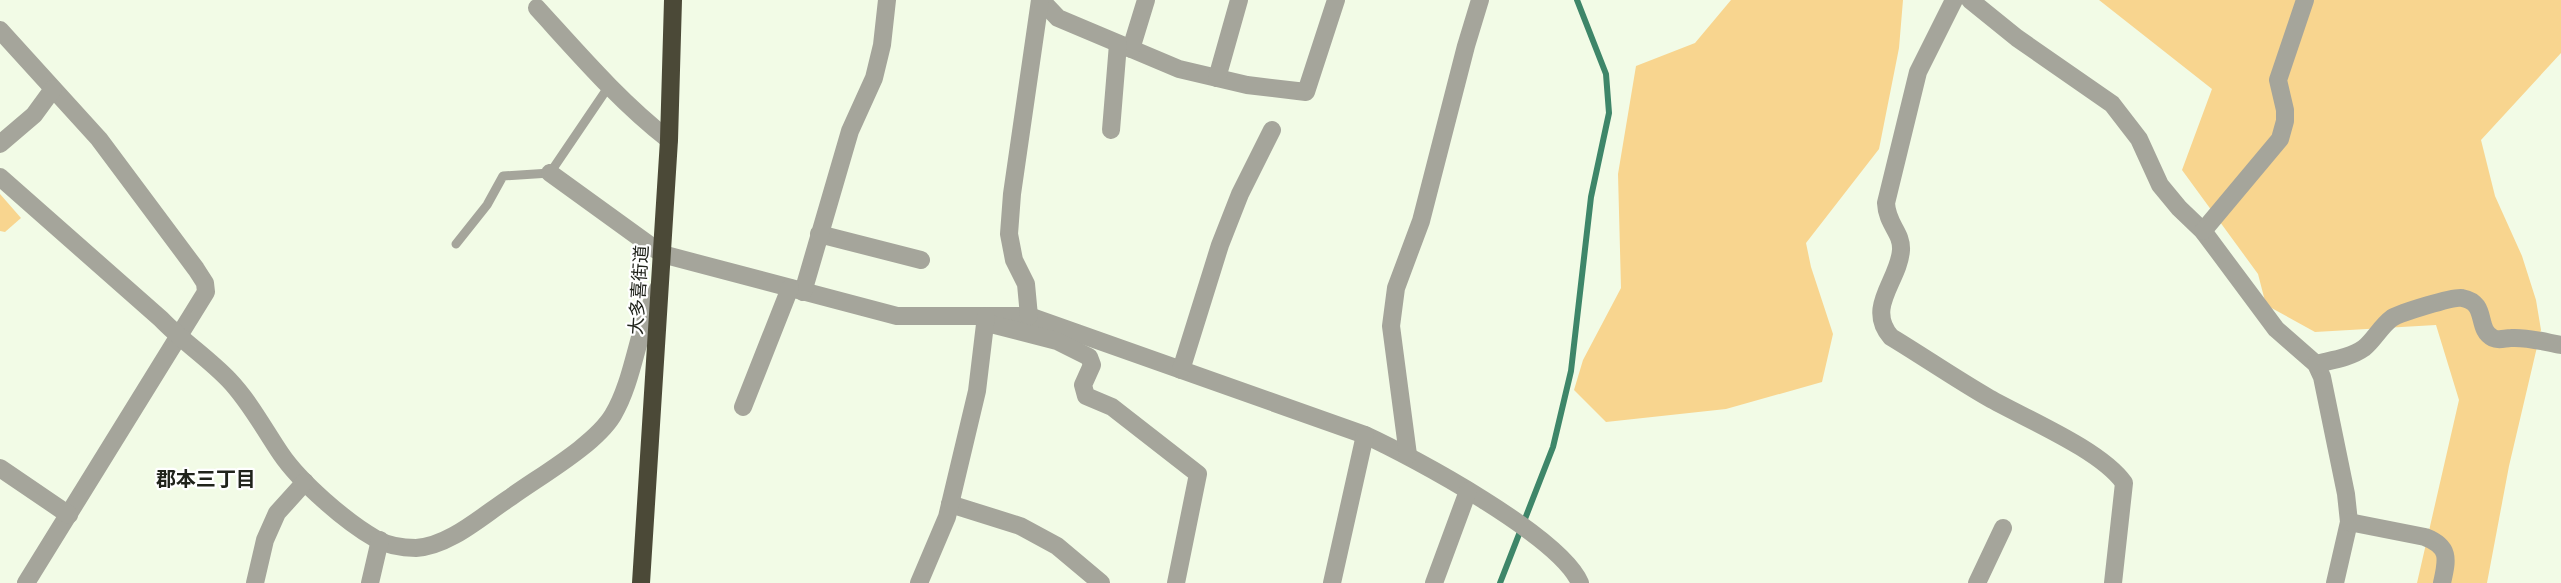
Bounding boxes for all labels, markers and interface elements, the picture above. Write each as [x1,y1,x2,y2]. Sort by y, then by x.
street label: 大多喜街道 [625,244,653,336]
district label: 郡本三丁目 [156,467,256,491]

